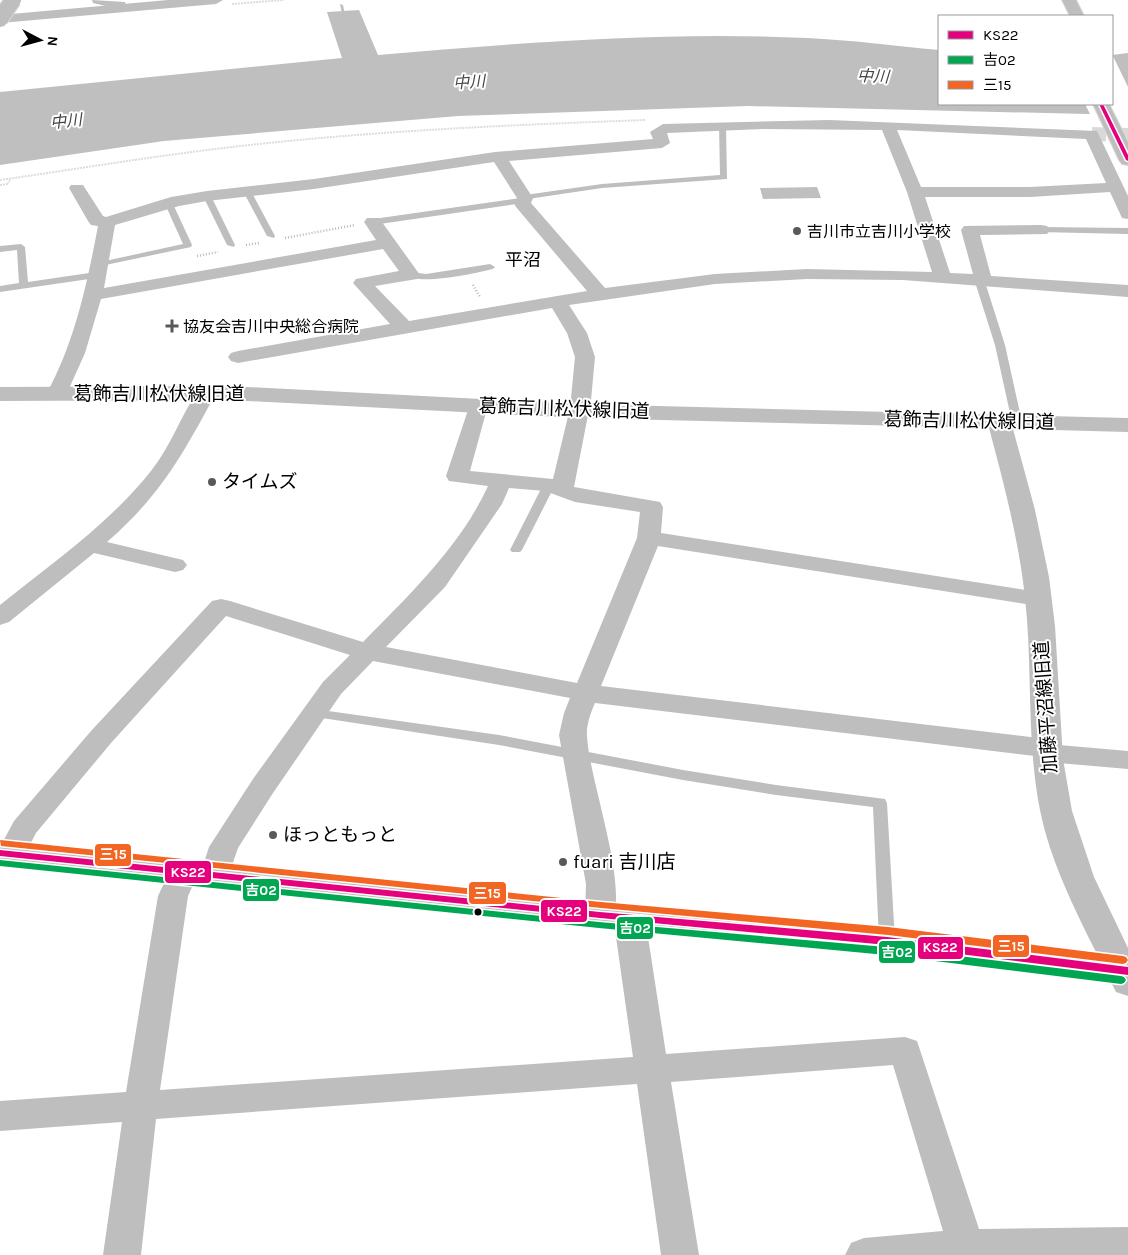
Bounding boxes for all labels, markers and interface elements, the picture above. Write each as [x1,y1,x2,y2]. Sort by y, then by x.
north arrow [15,15,65,65]
legend [938,15,1113,105]
text: KS22 [983,26,1019,44]
text: N [43,35,61,47]
text: 吉02 [983,51,1016,69]
water label: 中川 [857,66,891,86]
water label: 中川 [452,71,488,93]
text: 三15 [983,76,1011,94]
water label: 中川 [49,110,85,132]
place label: 吉川市立吉川小学校 [807,222,951,241]
marker: 吉川市立吉川小学校 [791,225,803,237]
district label: 平沼 [505,249,541,271]
place label: 協友会吉川中央総合病院 [183,317,359,336]
marker: 協友会吉川中央総合病院 [165,319,179,333]
street label: 葛飾吉川松伏線旧道 [73,383,245,405]
street label: 葛飾吉川松伏線旧道 [478,395,650,423]
street label: 葛飾吉川松伏線旧道 [883,409,1055,433]
place label: タイムズ [222,471,298,493]
marker: タイムズ [206,476,218,488]
street label: 加藤平沼線旧道 [1030,640,1062,774]
place label: ほっともっと [283,824,397,846]
marker: ほっともっと [267,829,279,841]
line badge: 三15 [94,843,132,867]
text: 三15 [99,846,127,863]
place label: fuari 吉川店 [573,851,676,873]
marker: fuari 吉川店 [557,856,569,868]
line badge: KS22 [164,860,212,884]
text: KS22 [170,864,206,881]
line badge: 吉02 [242,878,280,902]
line badge: 三15 [468,881,507,905]
text: 吉02 [245,882,277,899]
text: 三15 [473,885,501,902]
line badge: KS22 [540,899,588,923]
text: KS22 [546,903,582,920]
unlabelled marker [473,907,483,917]
line badge: 吉02 [616,916,654,940]
text: 吉02 [619,920,651,937]
line badge: 三15 [992,934,1030,958]
line badge: KS22 [917,936,964,960]
text: 三15 [997,938,1025,955]
text: KS22 [922,939,958,956]
line badge: 吉02 [878,940,916,964]
text: 吉02 [881,944,913,961]

